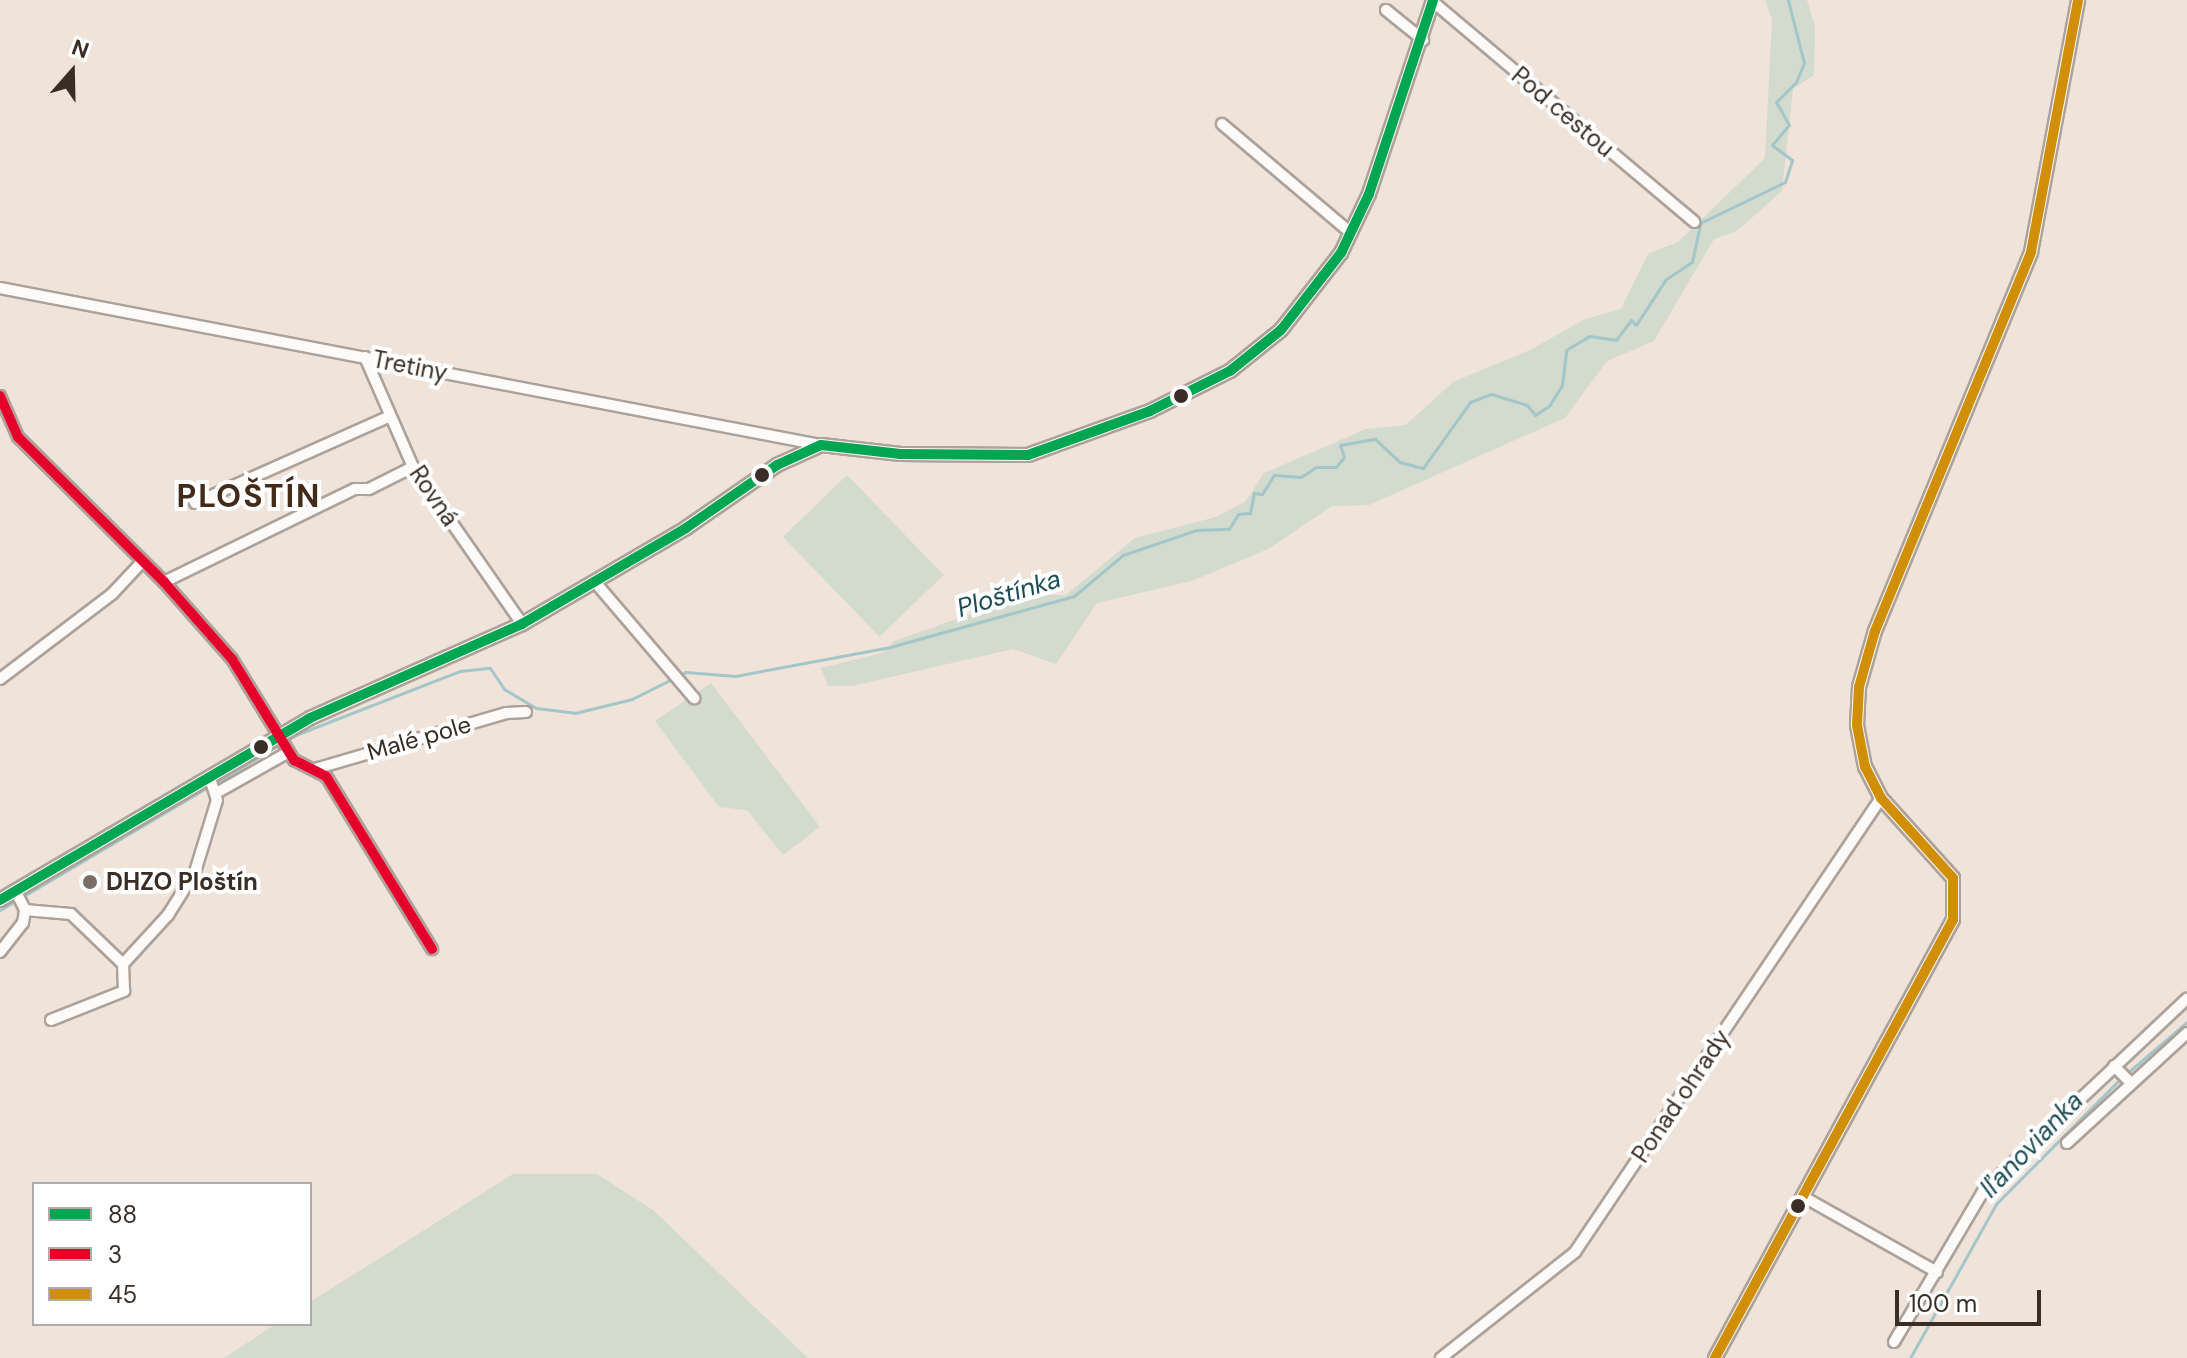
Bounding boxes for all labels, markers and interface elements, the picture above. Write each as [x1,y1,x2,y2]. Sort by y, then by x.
north arrow [32,32,112,112]
text: N [68,33,93,65]
street label: Pod cestou [1506,61,1620,163]
street label: Tretiny [370,345,450,387]
unlabelled marker [1173,388,1189,404]
street label: Rovná [403,460,465,532]
unlabelled marker [754,467,770,483]
district label: PLOŠTÍN [177,477,321,515]
water label: Ploštínka [953,563,1065,625]
street label: Malé pole [364,709,474,767]
unlabelled marker [253,739,269,755]
place label: DHZO Ploštín [106,868,258,896]
marker: DHZO Ploštín [81,873,99,891]
street label: Ponad ohrady [1626,1024,1736,1168]
water label: Iľanovianka [1974,1086,2090,1204]
legend [32,1182,312,1326]
unlabelled marker [1790,1198,1806,1214]
text: 88 [108,1199,137,1230]
text: 3 [108,1239,122,1270]
scale bar [1899,1274,2045,1324]
text: 45 [108,1279,137,1310]
text: 100 m [1909,1288,1977,1319]

